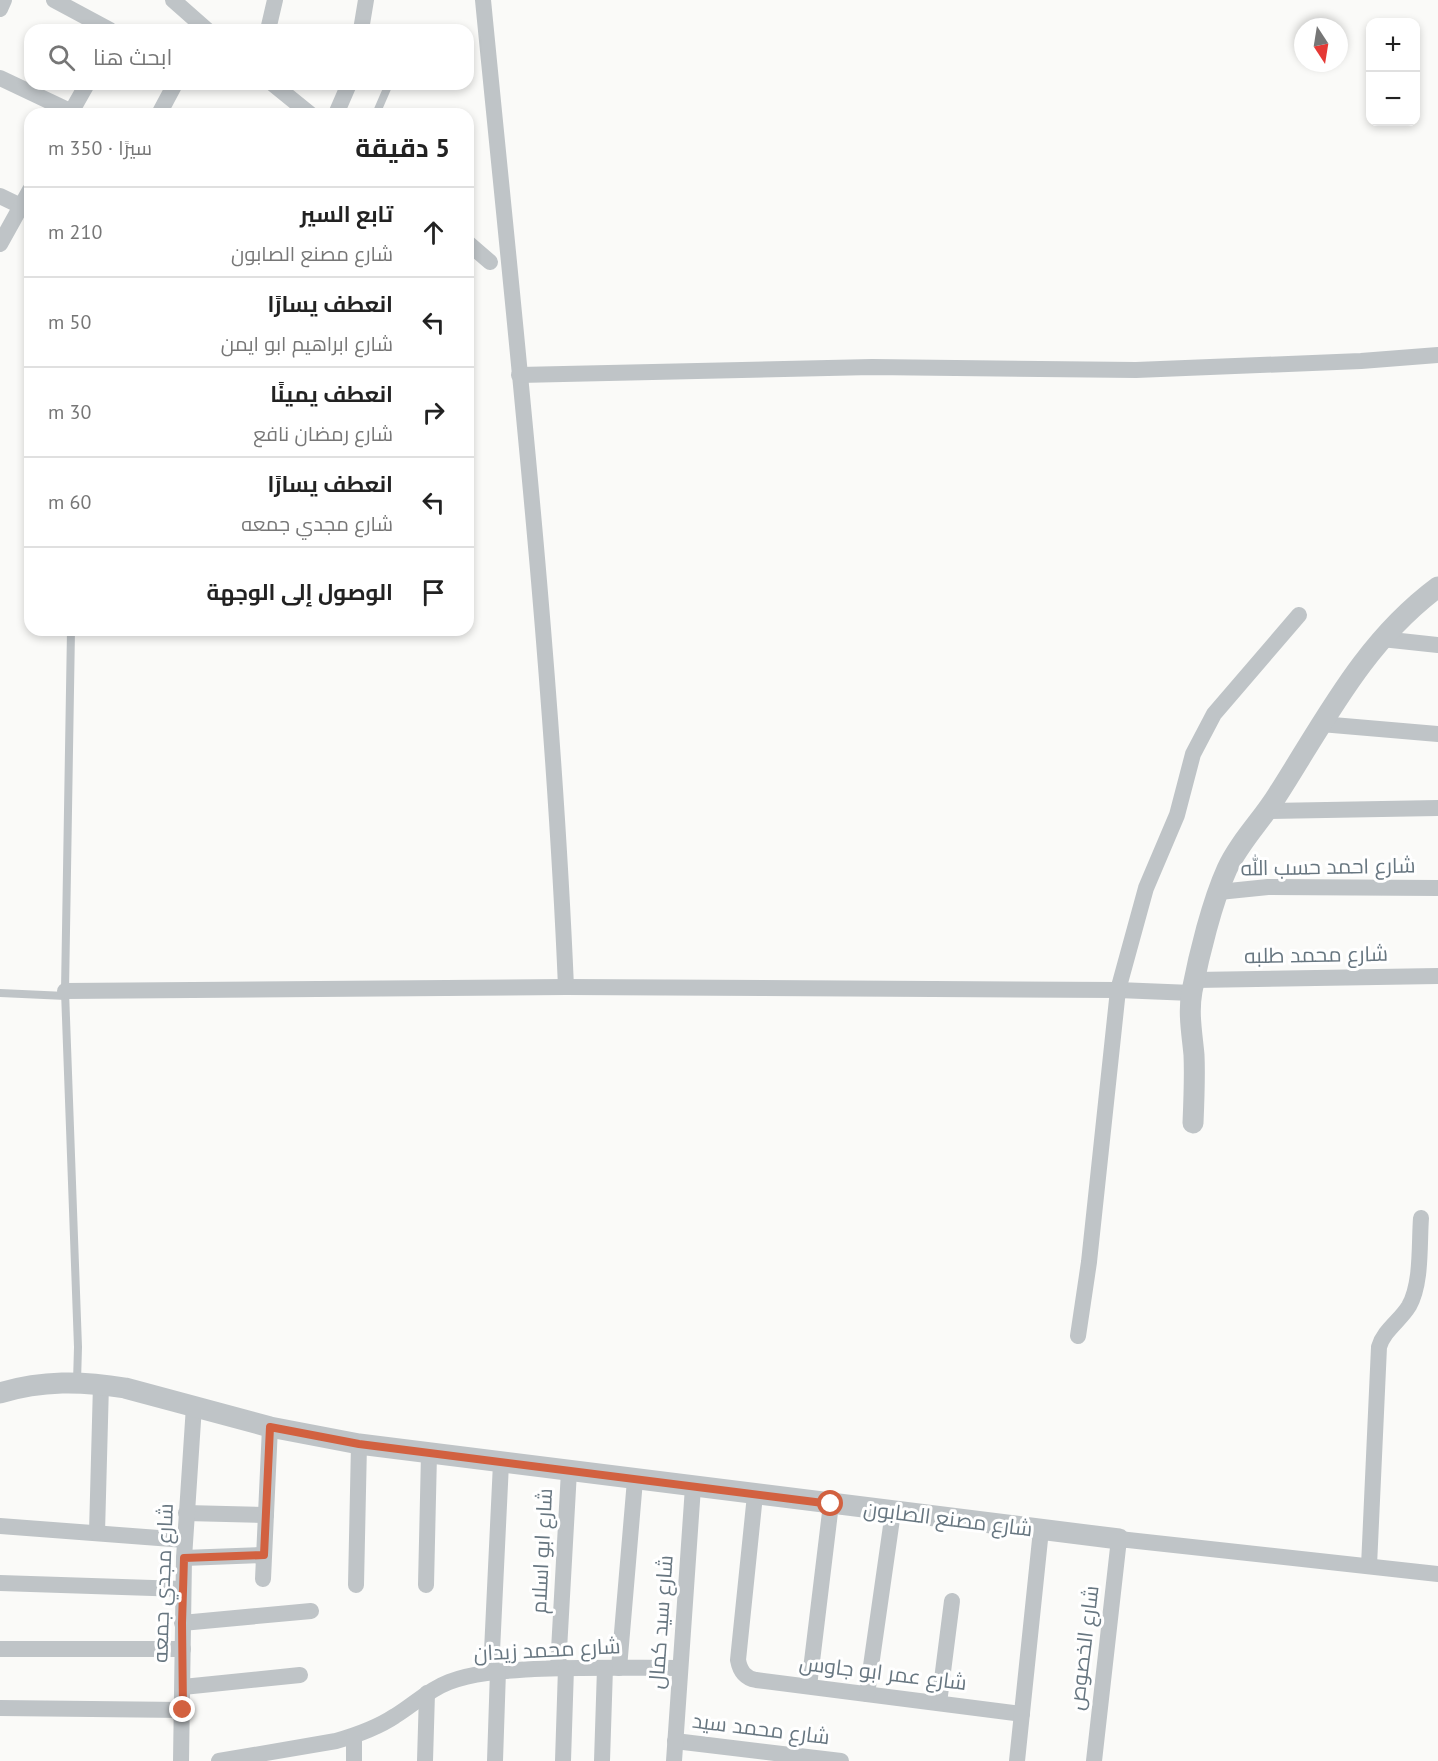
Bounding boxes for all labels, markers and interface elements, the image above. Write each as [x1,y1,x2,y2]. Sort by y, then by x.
north arrow [1294,18,1348,72]
map controls [1366,18,1420,126]
button: + [1366,18,1420,72]
search box [24,24,474,90]
icon: search [45,41,78,74]
text: ابحث هنا [93,43,172,71]
button: − [1366,72,1420,126]
text: 5 دقيقة [355,131,450,164]
text: سيرًا · 350 m [48,135,152,161]
text: تابع السير [300,200,393,228]
icon: ahead [417,216,450,249]
text: 210 m [48,219,102,245]
text: شارع مصنع الصابون [231,241,393,267]
text: انعطف يسارًا [267,290,393,318]
icon: left [417,306,450,339]
text: 50 m [48,309,91,335]
text: شارع ابراهيم ابو ايمن [221,331,393,357]
text: انعطف يمينًا [270,380,393,408]
icon: right [417,396,450,429]
text: 30 m [48,399,91,425]
text: شارع رمضان نافع [253,421,393,447]
text: انعطف يسارًا [267,470,393,498]
icon: left [417,486,450,519]
text: 60 m [48,489,91,515]
text: شارع مجدي جمعه [241,511,393,537]
icon: arrive [417,576,450,609]
text: الوصول إلى الوجهة [207,578,393,606]
street label: شارع احمد حسب الله [1240,851,1416,883]
street label: شارع محمد طلبه [1244,940,1388,970]
street label: شارع ابو اسلام [525,1488,559,1614]
route start [817,1490,843,1516]
street label: شارع مصنع الصابون [862,1495,1034,1543]
street label: شارع مجدي جمعه [146,1503,182,1663]
street label: شارع سيد كمال [642,1554,680,1690]
street label: شارع الخصوص [1062,1584,1106,1712]
street label: شارع محمد زيدان [473,1632,621,1668]
street label: شارع عمر ابو جاوس [798,1649,968,1697]
route end [169,1696,195,1722]
street label: شارع محمد سيد [691,1707,831,1751]

